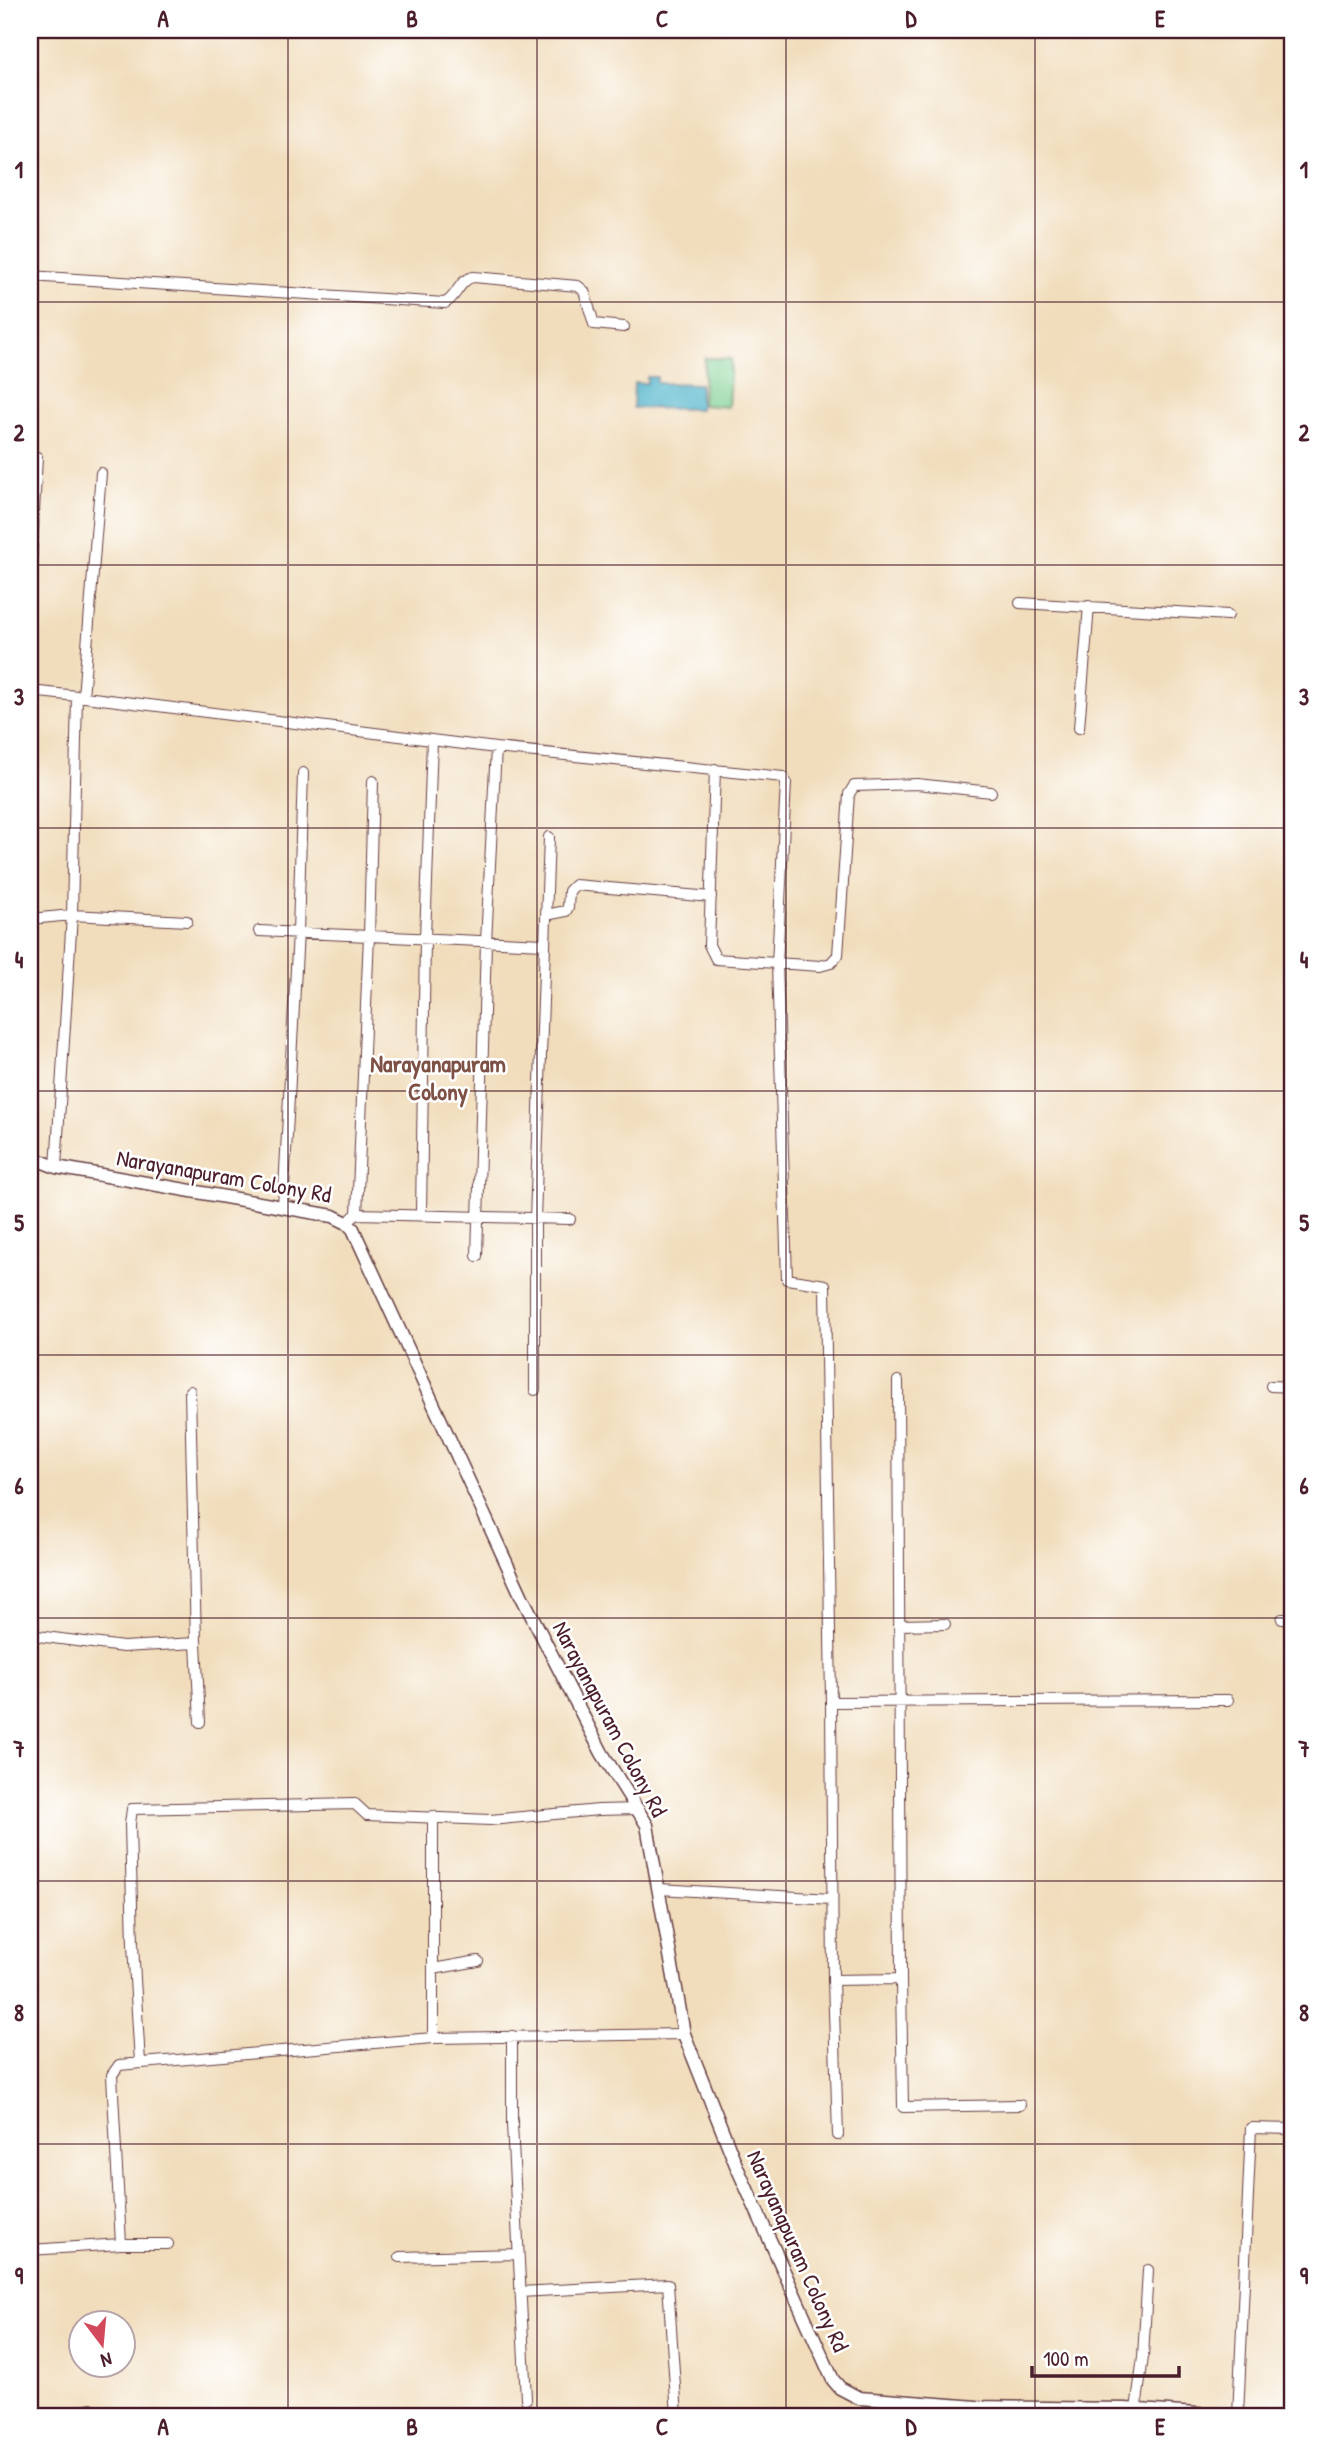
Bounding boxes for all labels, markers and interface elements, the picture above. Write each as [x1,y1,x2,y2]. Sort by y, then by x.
text: A [157,3,169,34]
text: B [406,3,418,34]
text: C [656,3,668,34]
text: D [906,3,918,34]
text: E [1155,3,1166,34]
text: 1 [15,154,23,185]
text: 1 [1300,154,1308,185]
text: 2 [14,417,25,448]
text: 2 [1299,417,1310,448]
text: 3 [14,681,24,712]
text: 3 [1299,681,1309,712]
text: 4 [15,944,24,975]
text: 4 [1300,944,1309,975]
district label: Narayanapuram Colony [370,1047,506,1108]
street label: Narayanapuram Colony Rd [114,1141,334,1210]
text: 5 [14,1207,24,1238]
text: 5 [1299,1207,1309,1238]
text: 6 [14,1470,24,1501]
text: 6 [1299,1470,1309,1501]
street label: Narayanapuram Colony Rd [546,1616,675,1822]
text: 7 [12,1733,25,1764]
text: 7 [1297,1733,1310,1764]
text: 8 [14,1997,24,2028]
text: 8 [1299,1997,1309,2028]
street label: Narayanapuram Colony Rd [740,2145,857,2356]
text: 9 [15,2260,24,2291]
text: 9 [1300,2260,1309,2291]
north arrow [66,2310,136,2380]
scale bar [1032,2334,1180,2378]
text: 100 m [1043,2344,1089,2373]
text: N [98,2346,115,2374]
text: A [157,2411,169,2442]
text: B [406,2411,418,2442]
text: C [656,2411,668,2442]
text: D [906,2411,918,2442]
text: E [1155,2411,1166,2442]

